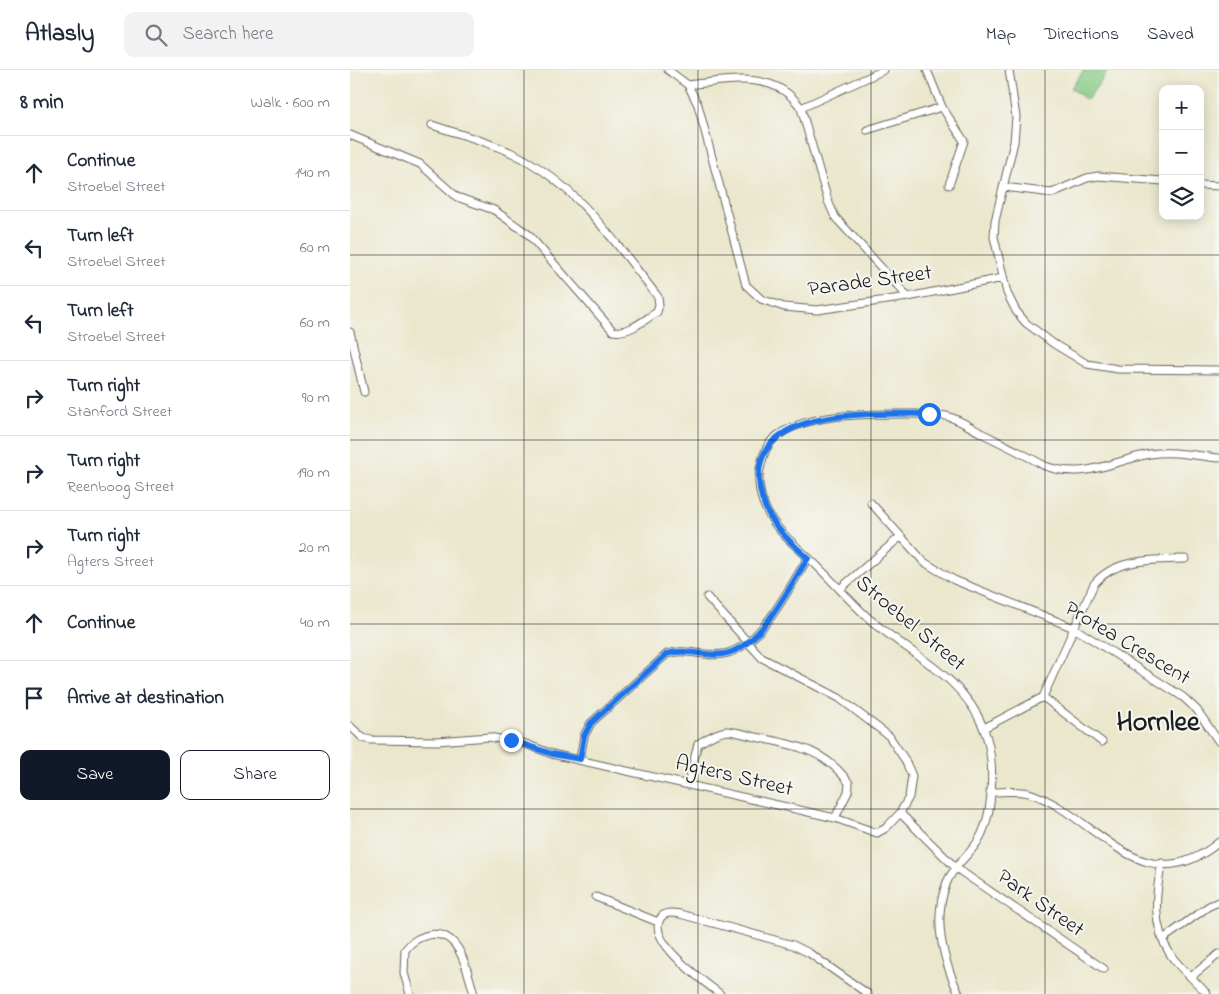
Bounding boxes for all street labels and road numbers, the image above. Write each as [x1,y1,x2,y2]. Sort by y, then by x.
street label: Parade Street [806,257,935,307]
street label: Stroebel Street [848,568,973,680]
street label: Protea Crescent [1058,594,1197,695]
street label: Agters Street [672,748,796,807]
street label: Park Street [990,862,1091,946]

